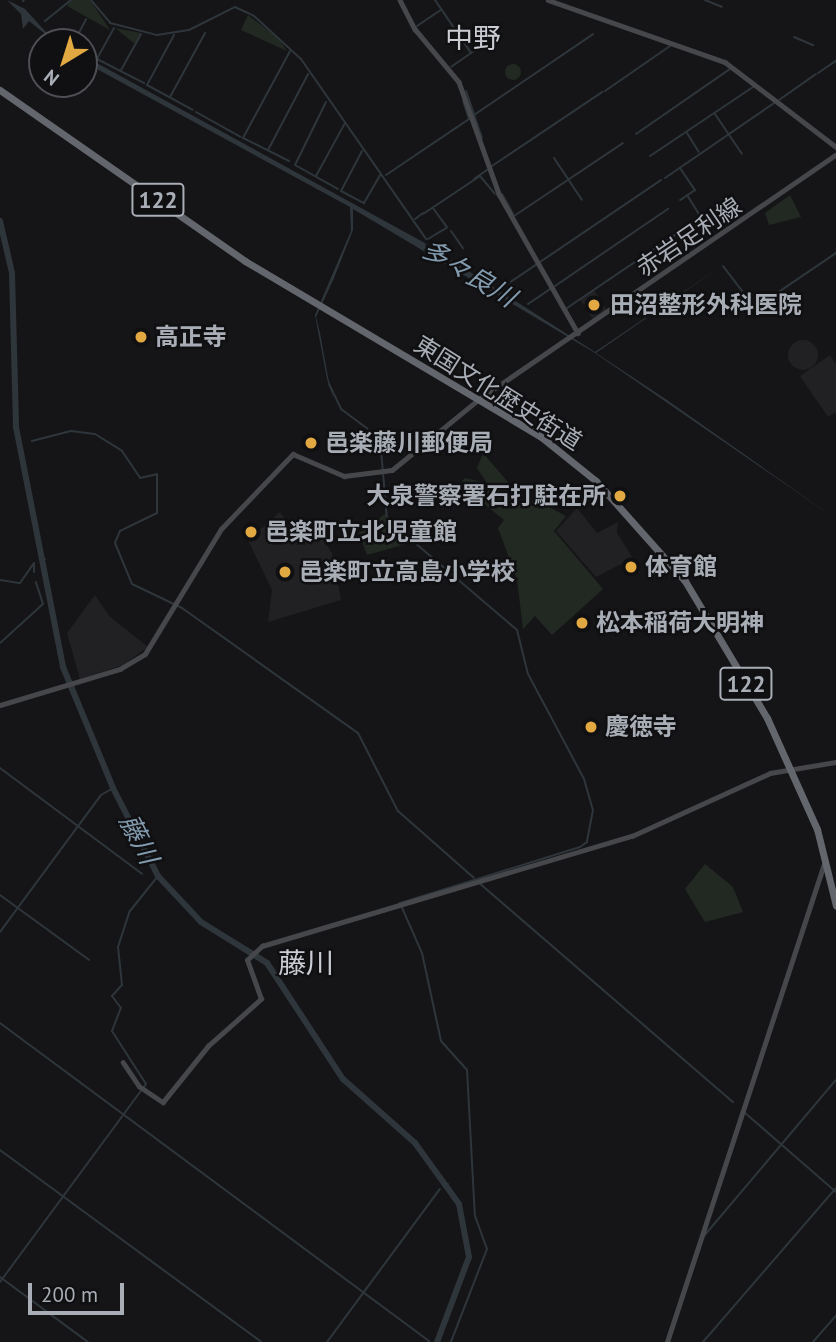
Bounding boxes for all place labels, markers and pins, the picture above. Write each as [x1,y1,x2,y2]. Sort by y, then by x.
place label: 田沼整形外科医院 [610,291,802,319]
marker: 田沼整形外科医院 [584,295,604,315]
place label: 高正寺 [155,323,227,351]
marker: 高正寺 [133,329,149,345]
place label: 邑楽藤川郵便局 [325,429,493,457]
marker: 邑楽藤川郵便局 [303,435,319,451]
place label: 大泉警察署石打駐在所 [366,482,606,510]
marker: 大泉警察署石打駐在所 [612,488,628,504]
place label: 邑楽町立北児童館 [265,518,457,546]
marker: 邑楽町立北児童館 [243,524,259,540]
place label: 体育館 [645,553,717,581]
place label: 邑楽町立高島小学校 [299,558,515,586]
marker: 体育館 [623,559,639,575]
marker: 邑楽町立高島小学校 [277,564,293,580]
place label: 松本稲荷大明神 [596,609,764,637]
marker: 松本稲荷大明神 [574,615,590,631]
place label: 慶徳寺 [605,713,677,741]
marker: 慶徳寺 [583,719,599,735]

